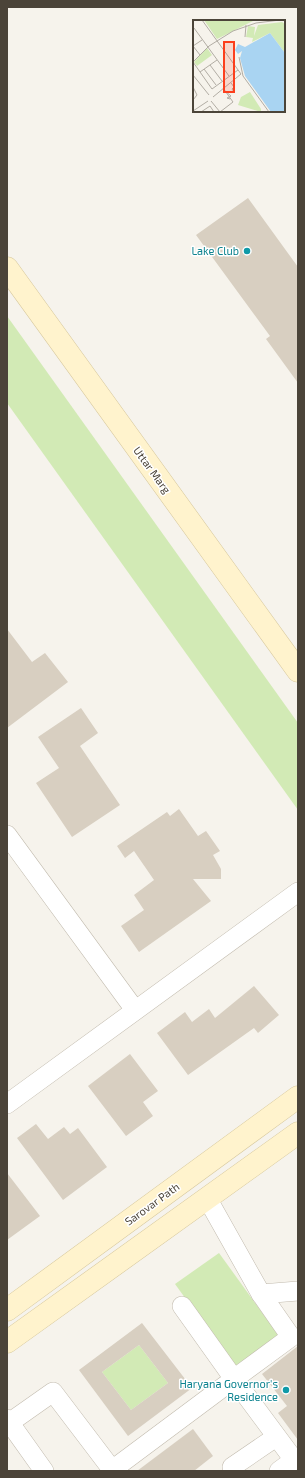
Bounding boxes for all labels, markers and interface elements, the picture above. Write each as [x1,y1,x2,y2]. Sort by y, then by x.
inset map [193,20,285,112]
place label: Lake Club [191,244,239,257]
marker: Lake Club [242,246,252,256]
street label: Uttar Marg [131,444,174,496]
street label: Sarovar Path [122,1179,181,1228]
place label: Haryana Governor's Residence [179,1377,278,1403]
marker: Haryana Governor's Residence [281,1385,291,1395]

